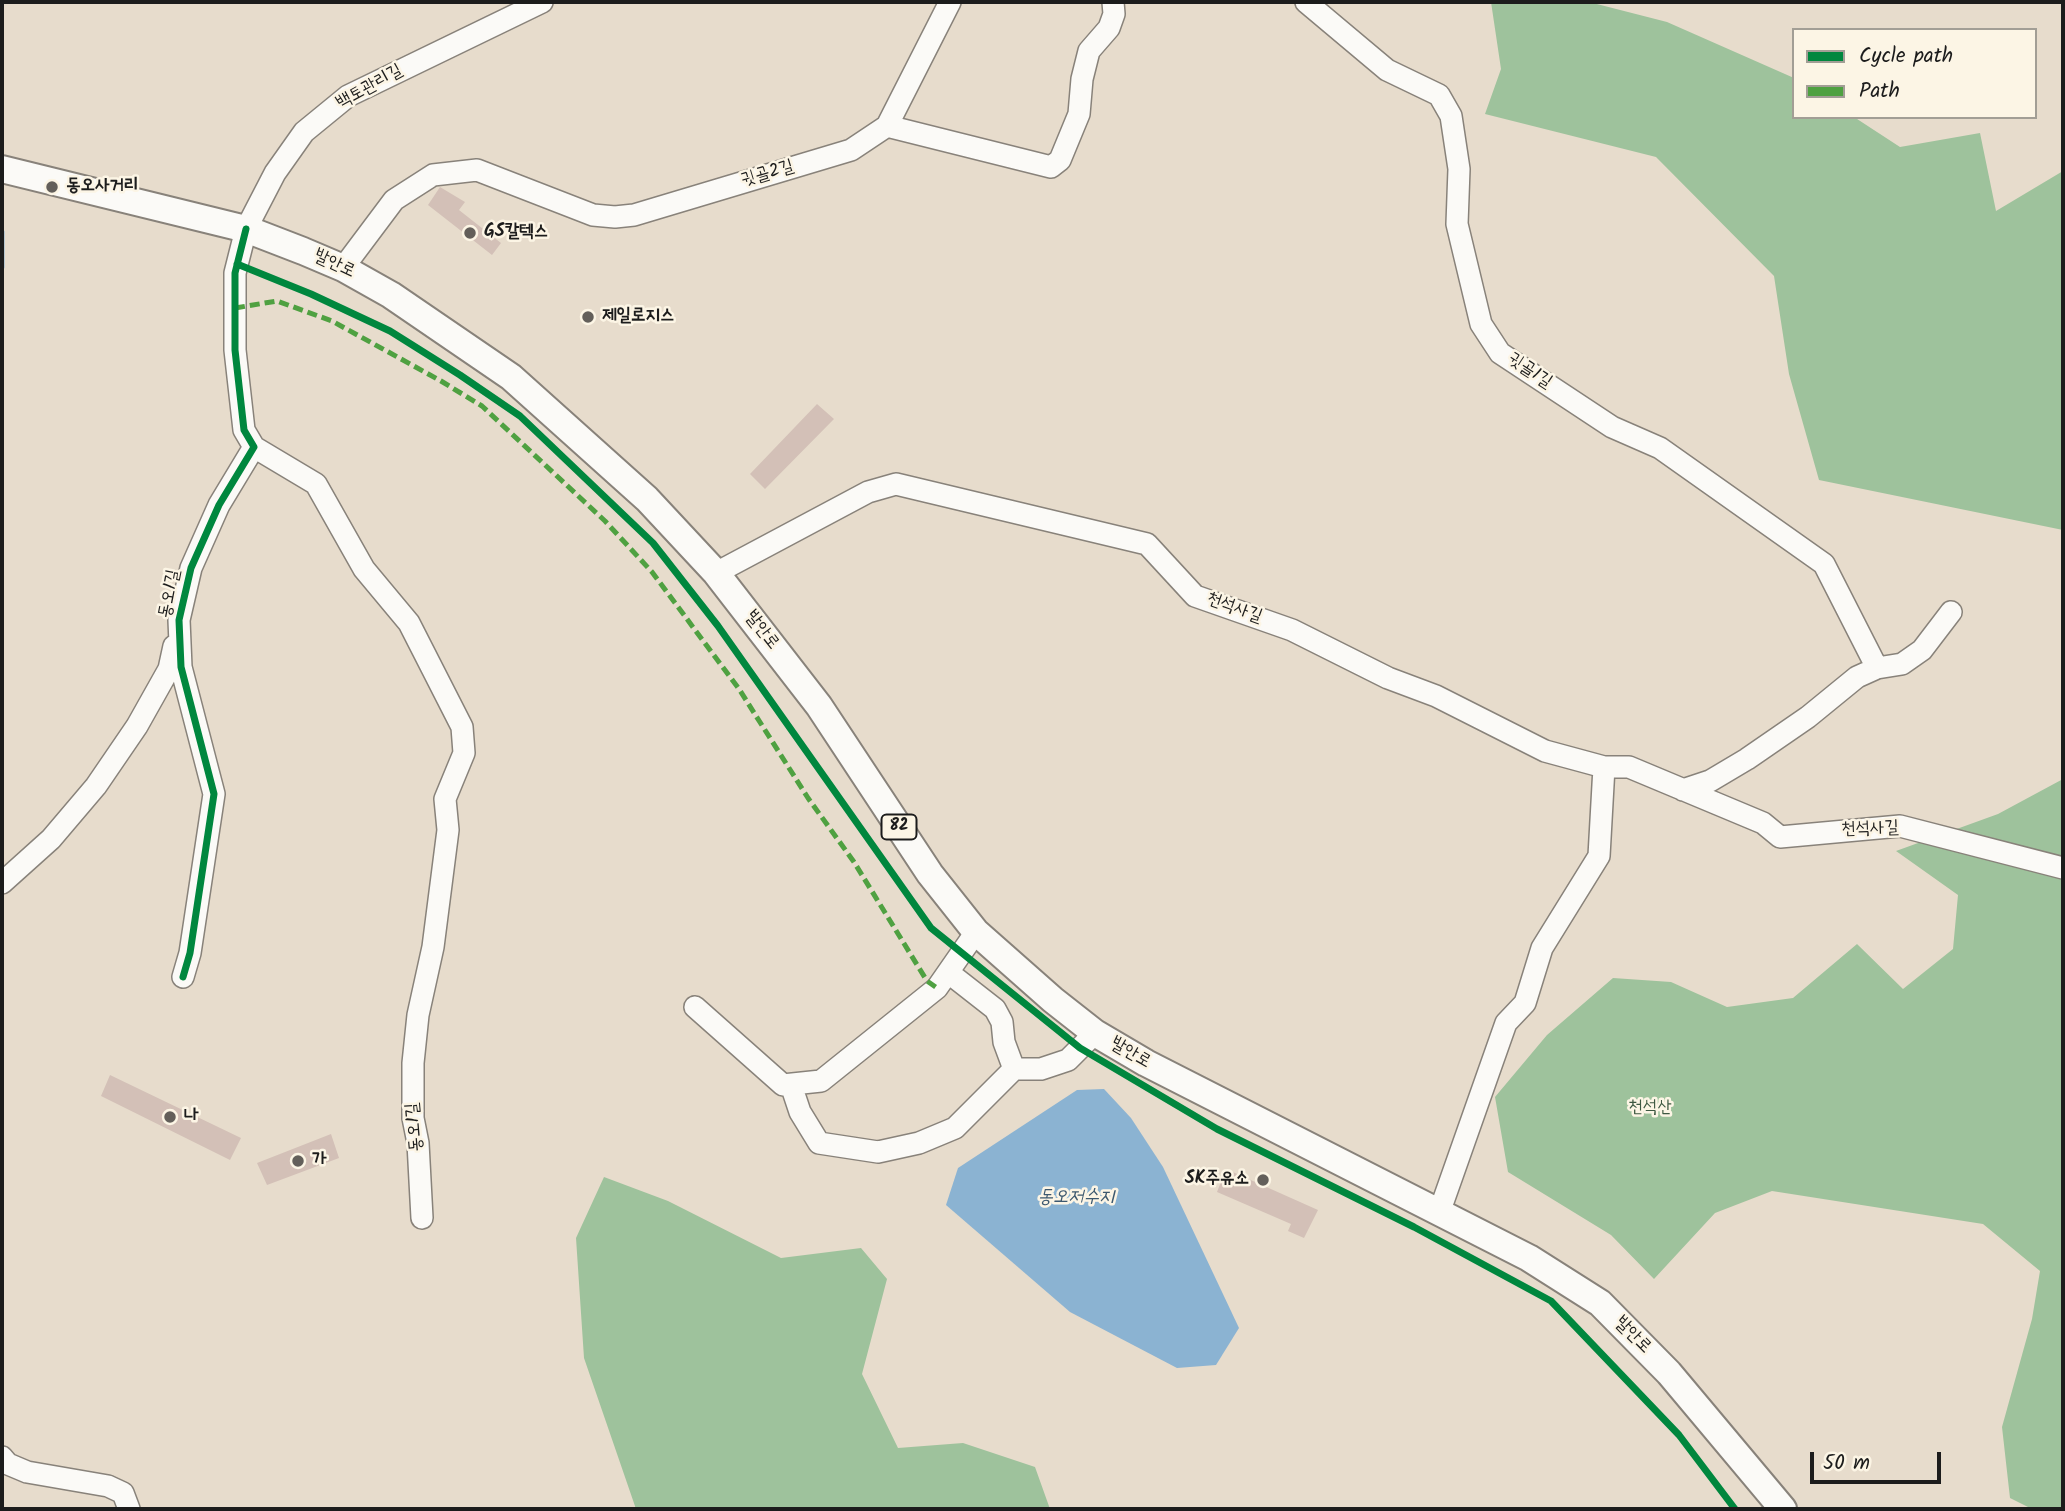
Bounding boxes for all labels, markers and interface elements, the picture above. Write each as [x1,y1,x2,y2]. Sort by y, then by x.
legend [1792,28,2037,119]
text: Cycle path [1859,40,1953,73]
street label: 백토관리길 [333,61,407,115]
text: Path [1859,75,1900,108]
street label: 귓골2길 [739,157,797,193]
place label: 동오사거리 [66,176,138,198]
marker: 동오사거리 [44,179,60,195]
place label: GS칼텍스 [484,222,548,244]
marker: GS칼텍스 [462,225,478,241]
street label: 발안로 [310,246,358,284]
place label: 제일로지스 [602,306,674,328]
marker: 제일로지스 [580,309,596,325]
street label: 귓골1길 [1503,350,1555,394]
street label: 동오1길 [156,568,186,620]
street label: 천석사길 [1203,589,1265,629]
street label: 발안로 [739,607,783,655]
road number: 82 [881,814,916,840]
street label: 천석사길 [1841,818,1899,842]
street label: 발안로 [1106,1034,1154,1074]
park label: 천석산 [1628,1098,1672,1120]
street label: 동오1길 [403,1102,429,1152]
place label: 나 [184,1106,198,1128]
marker: 나 [162,1109,178,1125]
place label: 가 [312,1150,326,1172]
marker: 가 [290,1153,306,1169]
place label: SK주유소 [1185,1169,1249,1191]
marker: SK주유소 [1255,1172,1271,1188]
water label: 동오저수지 [1038,1188,1114,1210]
street label: 발안로 [1609,1313,1655,1359]
scale bar [1813,1438,1944,1482]
text: 50 m [1823,1447,1870,1480]

